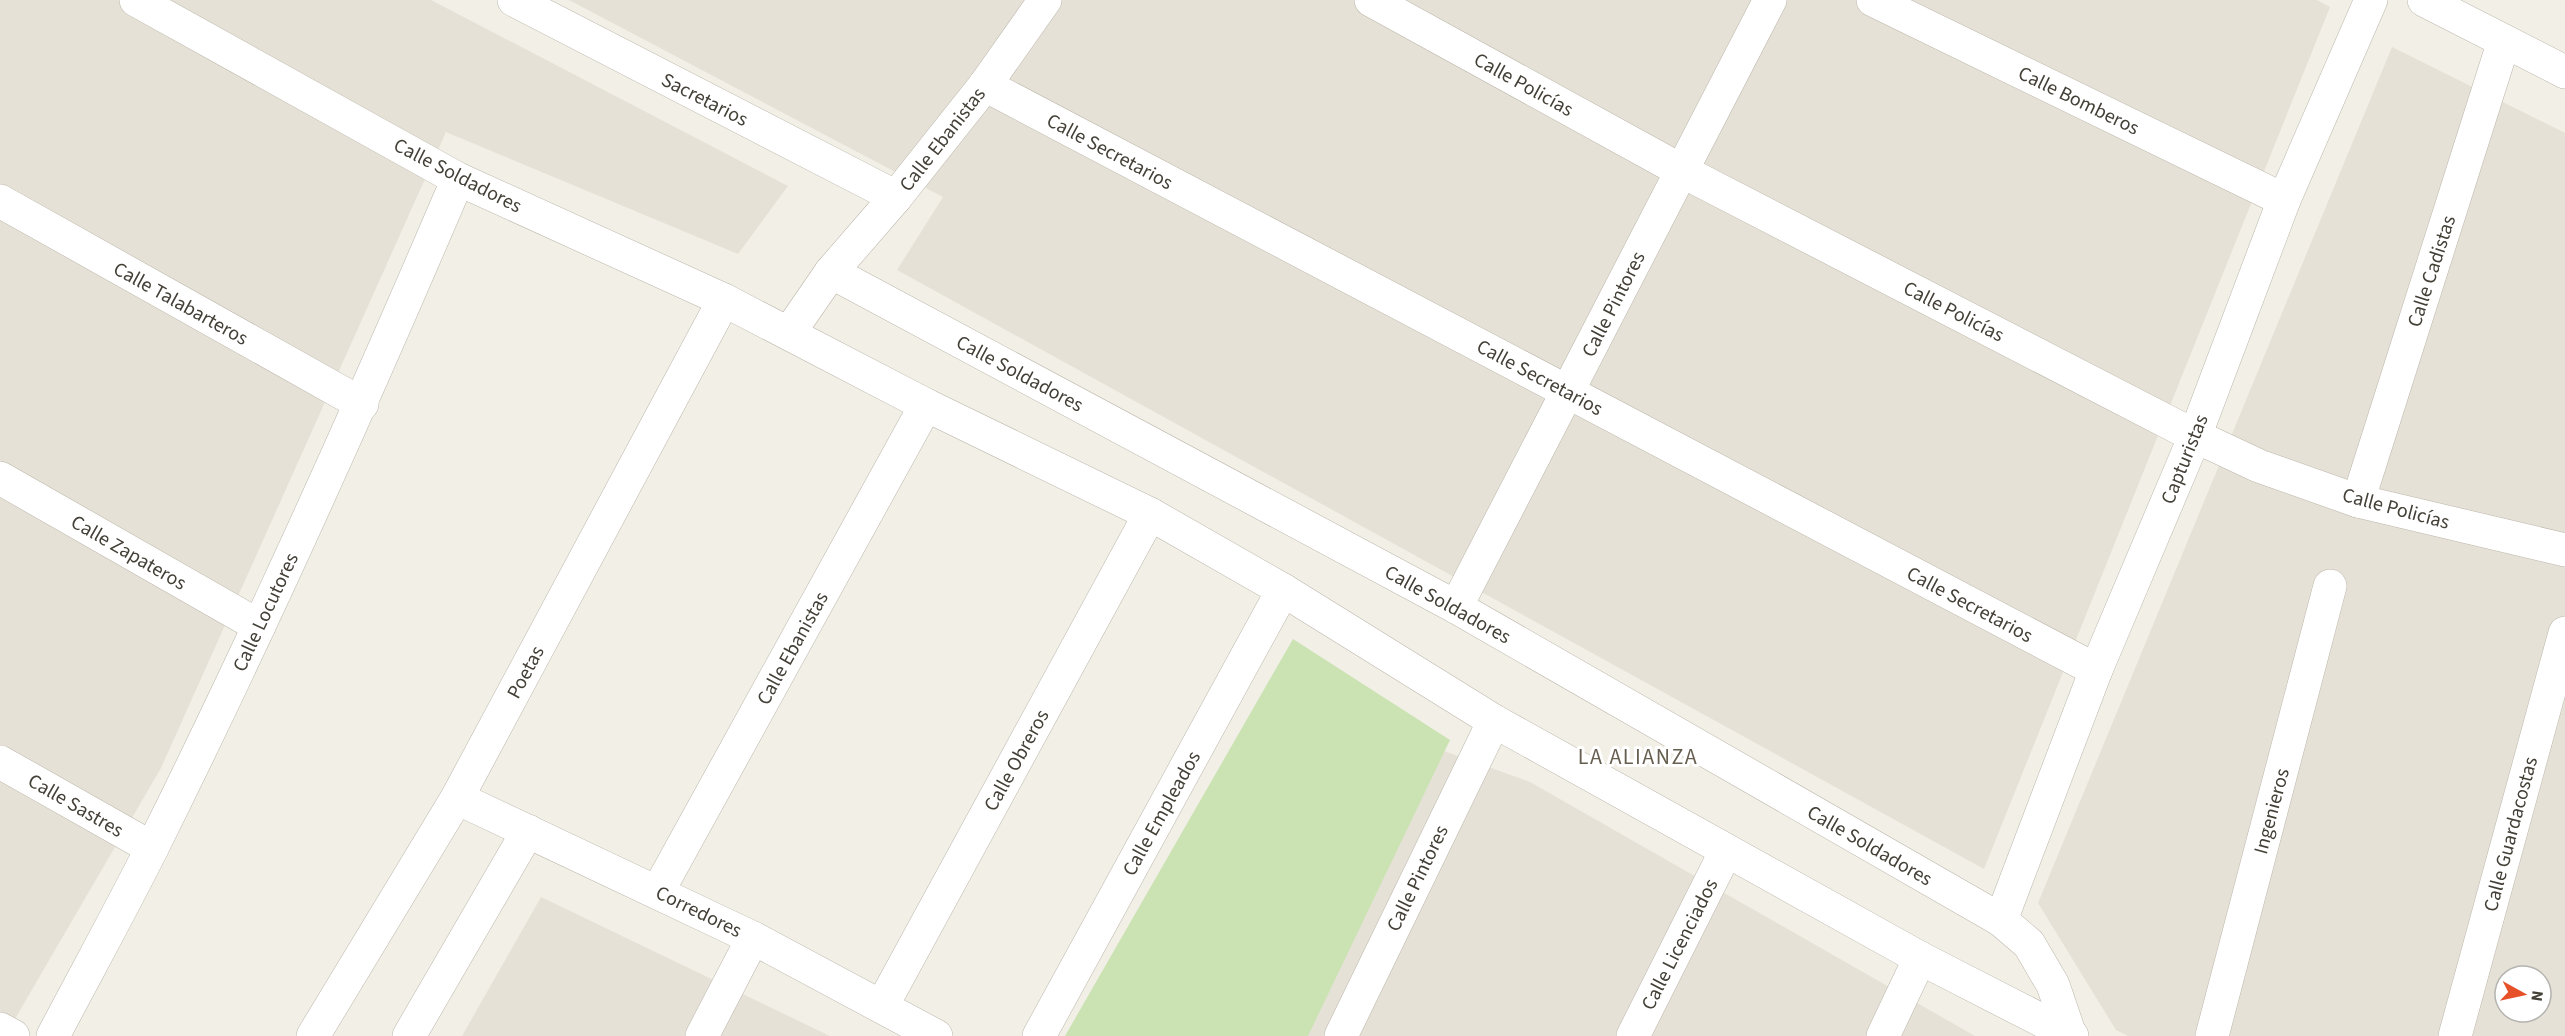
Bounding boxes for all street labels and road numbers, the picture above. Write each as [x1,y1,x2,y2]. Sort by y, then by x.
street label: Calle Policías [1469,46,1578,124]
street label: Calle Bomberos [2013,59,2144,142]
street label: Sacretarios [656,66,753,134]
street label: Calle Ebanistas [893,81,993,198]
street label: Calle Secretarios [1041,107,1178,197]
street label: Calle Soldadores [389,132,526,220]
street label: Calle Cadistas [2401,212,2463,331]
street label: Calle Pintores [1575,247,1653,362]
street label: Calle Talabarteros [108,255,253,353]
street label: Calle Policías [1898,274,2009,349]
street label: Calle Soldadores [951,329,1088,419]
street label: Calle Secretarios [1471,333,1608,423]
street label: Capturistas [2154,410,2216,508]
street label: Calle Policías [2339,481,2452,537]
street label: Calle Zapateros [66,508,191,597]
street label: Calle Locutores [226,548,306,676]
street label: Calle Soldadores [1379,559,1516,651]
street label: Calle Secretarios [1901,560,2038,650]
street label: Calle Ebanistas [750,587,836,710]
street label: Poetas [500,641,551,704]
street label: Calle Obreros [977,704,1056,816]
street label: Calle Empleados [1116,746,1208,881]
street label: Calle Guardacostas [2477,754,2545,915]
street label: Ingenieros [2247,765,2297,857]
street label: Calle Sastres [23,767,128,845]
street label: Calle Soldadores [1802,799,1937,893]
street label: Calle Pintores [1380,821,1456,936]
street label: Calle Licenciados [1635,874,1725,1015]
street label: Corredores [651,879,746,945]

